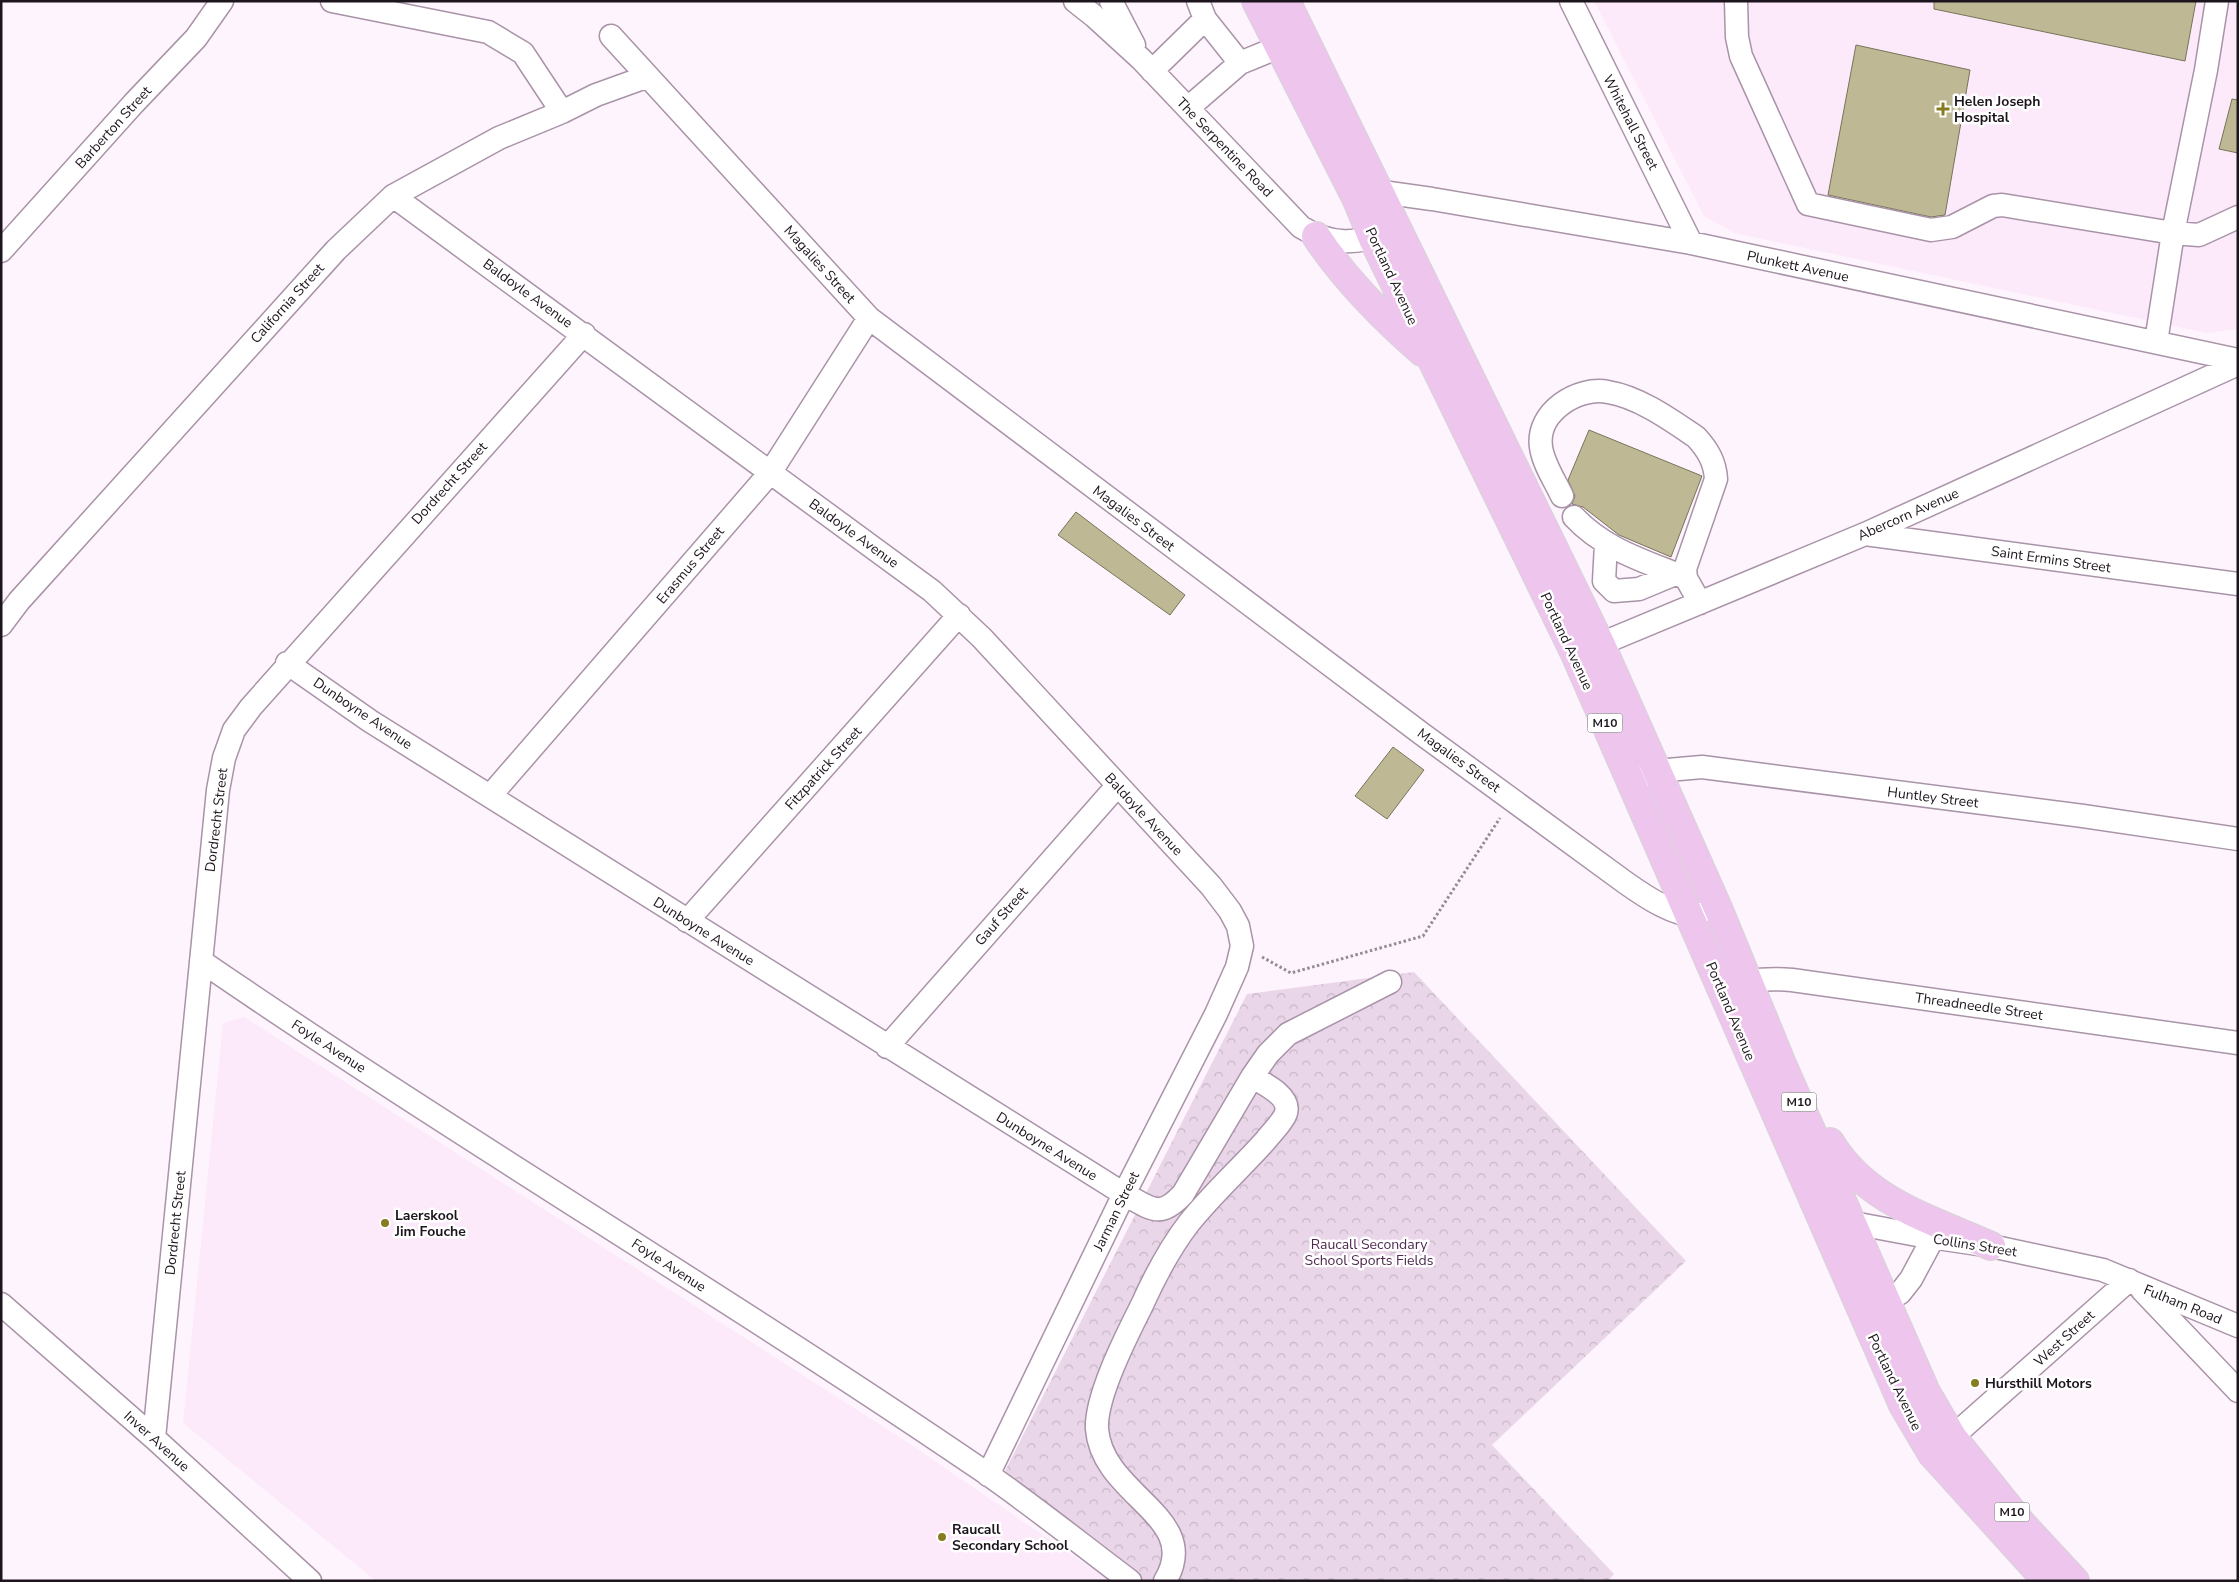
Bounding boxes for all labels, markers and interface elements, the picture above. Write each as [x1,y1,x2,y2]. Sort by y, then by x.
street label: Whitehall Street [1598,71,1663,173]
street label: Barberton Street [71,82,156,173]
place label: Helen Joseph Hospital [1954,92,2040,127]
street label: The Serpentine Road [1172,93,1277,201]
marker: Helen Joseph Hospital [1936,102,1950,116]
street label: Magalies Street [780,221,860,307]
street label: Portland Avenue [1361,224,1422,328]
street label: Plunkett Avenue [1745,246,1851,287]
street label: Baldoyle Avenue [479,254,576,332]
street label: California Street [246,259,329,347]
street label: Dordrecht Street [407,438,492,529]
street label: Magalies Street [1089,481,1179,556]
street label: Abercorn Avenue [1855,484,1962,545]
street label: Baldoyle Avenue [805,494,902,572]
street label: Erasmus Street [652,523,728,608]
street label: Saint Ermins Street [1990,542,2112,577]
street label: Portland Avenue [1536,589,1597,693]
street label: Dunboyne Avenue [309,673,416,754]
road number: M10 [1588,714,1622,732]
street label: Fitzpatrick Street [781,722,866,814]
street label: Magalies Street [1413,724,1504,797]
street label: Dordrecht Street [201,767,232,873]
street label: Baldoyle Avenue [1100,769,1187,860]
street label: Huntley Street [1886,782,1980,813]
street label: Gauf Street [971,883,1032,950]
street label: Dunboyne Avenue [650,893,758,970]
street label: Portland Avenue [1701,959,1760,1063]
street label: Threadneedle Street [1914,988,2044,1025]
street label: Foyle Avenue [288,1015,370,1078]
road number: M10 [1782,1092,1816,1112]
street label: Dunboyne Avenue [993,1108,1101,1185]
street label: Jarman Street [1089,1168,1144,1255]
street label: Dordrecht Street [161,1170,190,1276]
place label: Laerskool Jim Fouche [394,1206,466,1241]
marker: Laerskool Jim Fouche [379,1217,391,1229]
street label: Collins Street [1932,1229,2018,1262]
street label: Foyle Avenue [628,1234,710,1297]
park label: Raucall Secondary School Sports Fields [1305,1235,1434,1270]
street label: Fulham Road [2141,1280,2225,1329]
street label: West Street [2030,1306,2099,1371]
street label: Portland Avenue [1863,1331,1926,1434]
place label: Hursthill Motors [1985,1374,2092,1393]
marker: Hursthill Motors [1969,1377,1981,1389]
street label: Inver Avenue [120,1407,194,1476]
road number: M10 [1994,1502,2030,1521]
place label: Raucall Secondary School [952,1520,1069,1555]
marker: Raucall Secondary School [936,1531,948,1543]

